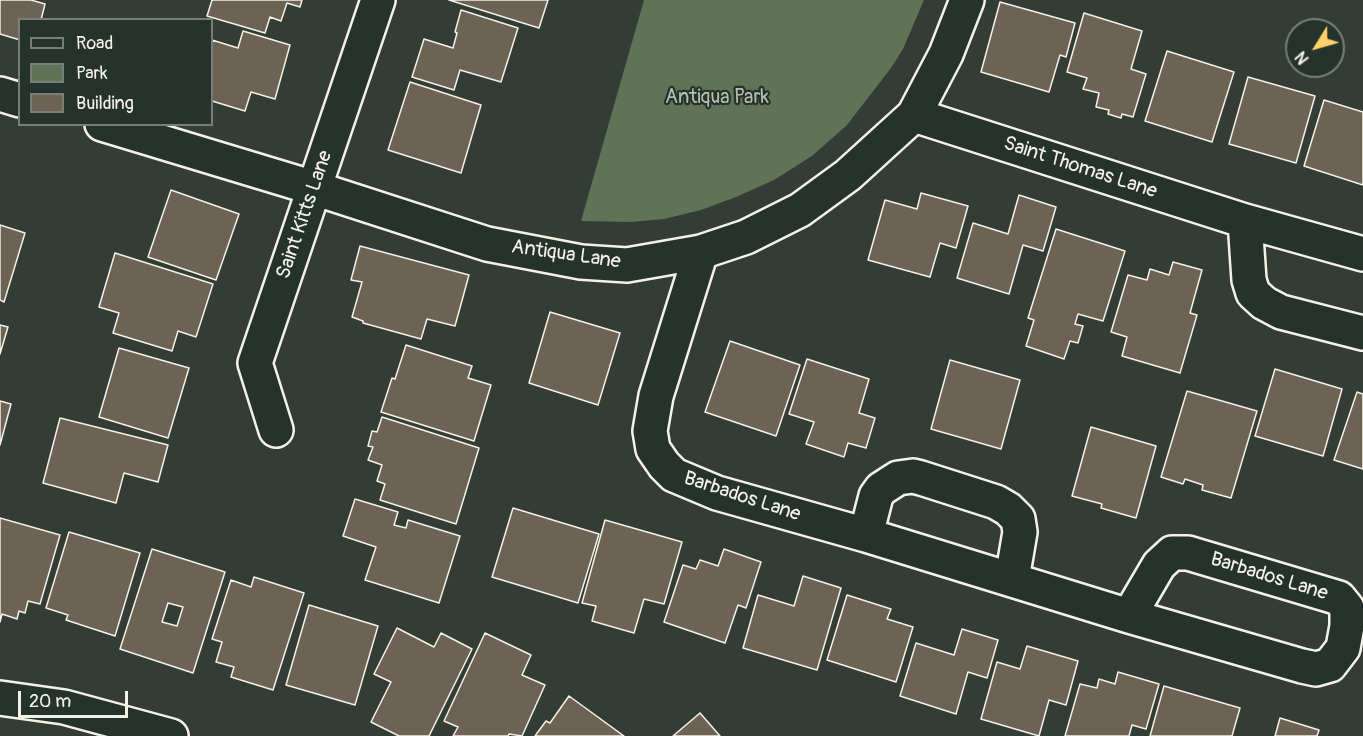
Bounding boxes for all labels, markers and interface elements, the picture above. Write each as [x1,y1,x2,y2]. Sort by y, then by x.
legend [18,18,213,126]
north arrow [1285,18,1345,78]
text: Road [76,32,113,55]
text: N [1291,47,1313,68]
text: Park [76,62,108,85]
park label: Antiqua Park [665,86,769,110]
text: Building [76,92,134,115]
street label: Saint Thomas Lane [1000,132,1160,204]
street label: Saint Kitts Lane [272,148,338,282]
street label: Antiqua Lane [510,235,622,275]
street label: Barbados Lane [681,467,803,527]
street label: Barbados Lane [1207,548,1331,606]
scale bar [21,679,130,717]
text: 20 m [29,690,71,713]

